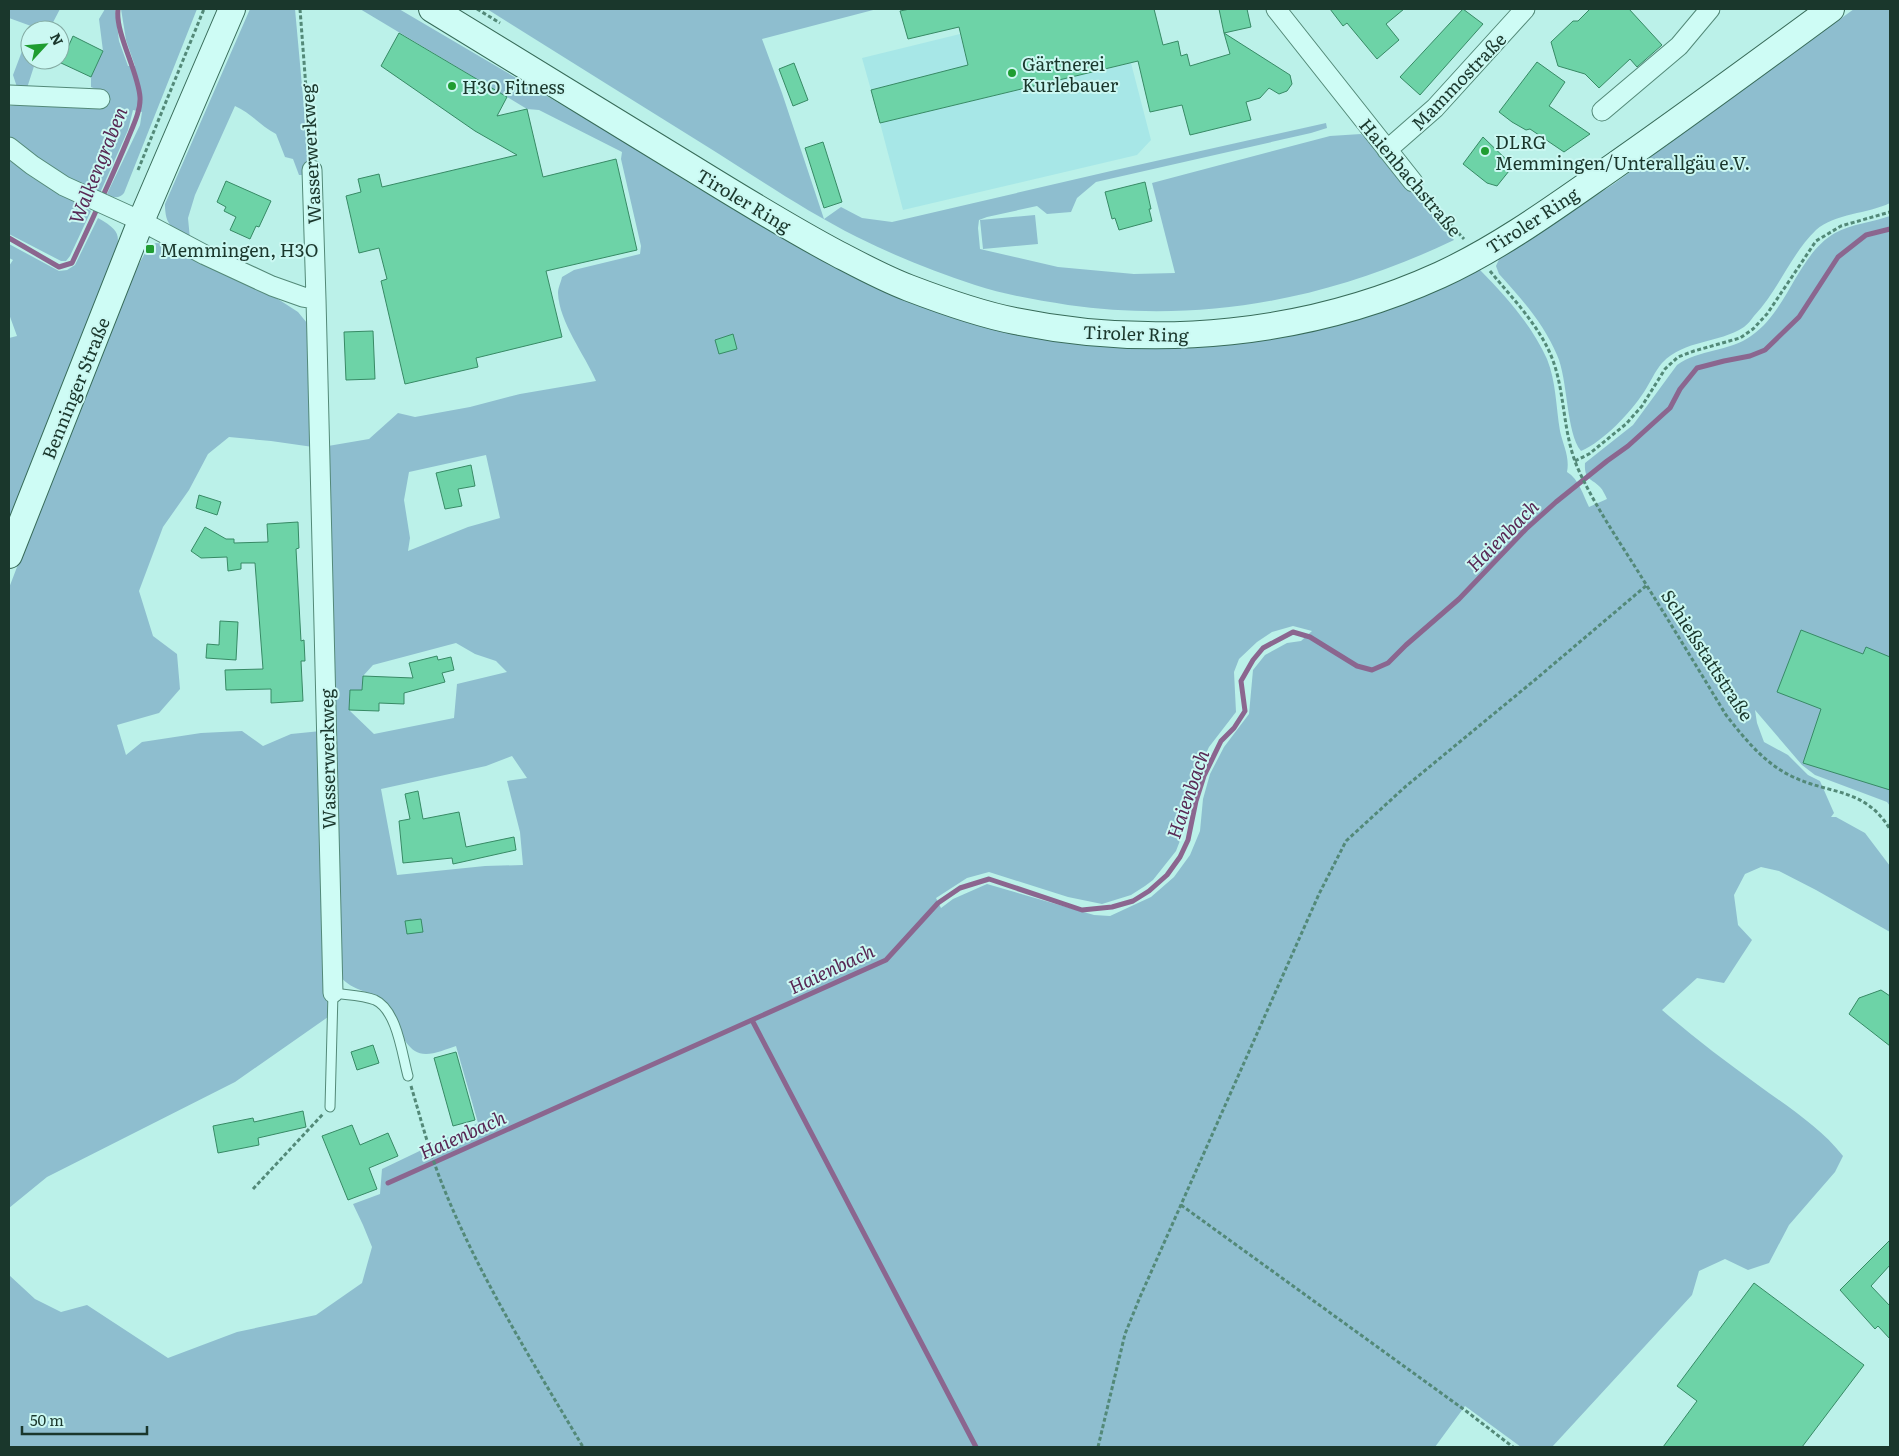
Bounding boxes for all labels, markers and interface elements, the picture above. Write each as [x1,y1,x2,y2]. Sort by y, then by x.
north arrow [20,20,70,70]
street label: Mammostraße [1404,26,1512,136]
text: N [46,29,69,49]
place label: Gärtnerei Kurlebauer [1022,50,1119,98]
marker: Gärtnerei Kurlebauer [1006,67,1018,79]
place label: H3O Fitness [462,73,565,100]
marker: H3O Fitness [446,80,458,92]
street label: Wasserwerkweg [293,82,327,225]
water label: Walkengraben [61,102,133,228]
street label: Haienbachstraße [1353,112,1469,242]
place label: DLRG Memmingen/Unterallgäu e.V. [1495,128,1750,176]
marker: DLRG Memmingen/Unterallgäu e.V. [1479,145,1491,157]
street label: Tiroler Ring [692,161,797,239]
street label: Tiroler Ring [1480,179,1585,260]
place label: Memmingen, H3O [160,236,318,263]
marker: Memmingen, H3O [144,243,156,255]
street label: Benninger Straße [34,313,116,463]
street label: Tiroler Ring [1083,318,1190,348]
water label: Haienbach [1460,493,1544,577]
street label: Schießstattstraße [1655,584,1761,726]
street label: Wasserwerkweg [312,687,342,830]
water label: Haienbach [1159,746,1215,842]
water label: Haienbach [783,936,879,1000]
water label: Haienbach [414,1102,510,1166]
scale bar [22,1404,148,1436]
text: 50 m [30,1408,64,1431]

